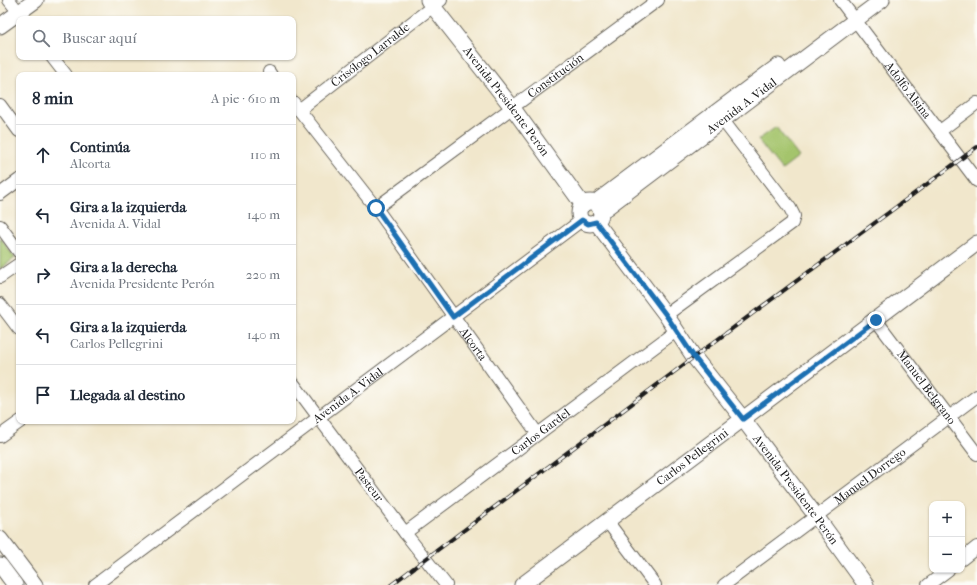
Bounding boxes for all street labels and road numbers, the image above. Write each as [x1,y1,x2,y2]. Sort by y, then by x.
street label: Crisólogo Larralde [328,20,412,90]
street label: Avenida Presidente Perón [460,43,552,159]
street label: Constitución [525,50,586,101]
street label: Adolfo Alsina [882,58,934,122]
street label: Avenida A. Vidal [703,75,780,137]
street label: Alcorta [456,324,490,364]
street label: Manuel Belgrano [894,347,959,427]
street label: Avenida A. Vidal [309,364,386,427]
street label: Carlos Gardel [508,405,573,458]
street label: Carlos Pellegrini [654,425,731,488]
street label: Avenida Presidente Perón [750,431,841,547]
street label: Manuel Dorrego [831,445,908,507]
street label: Pasteur [352,465,387,505]

